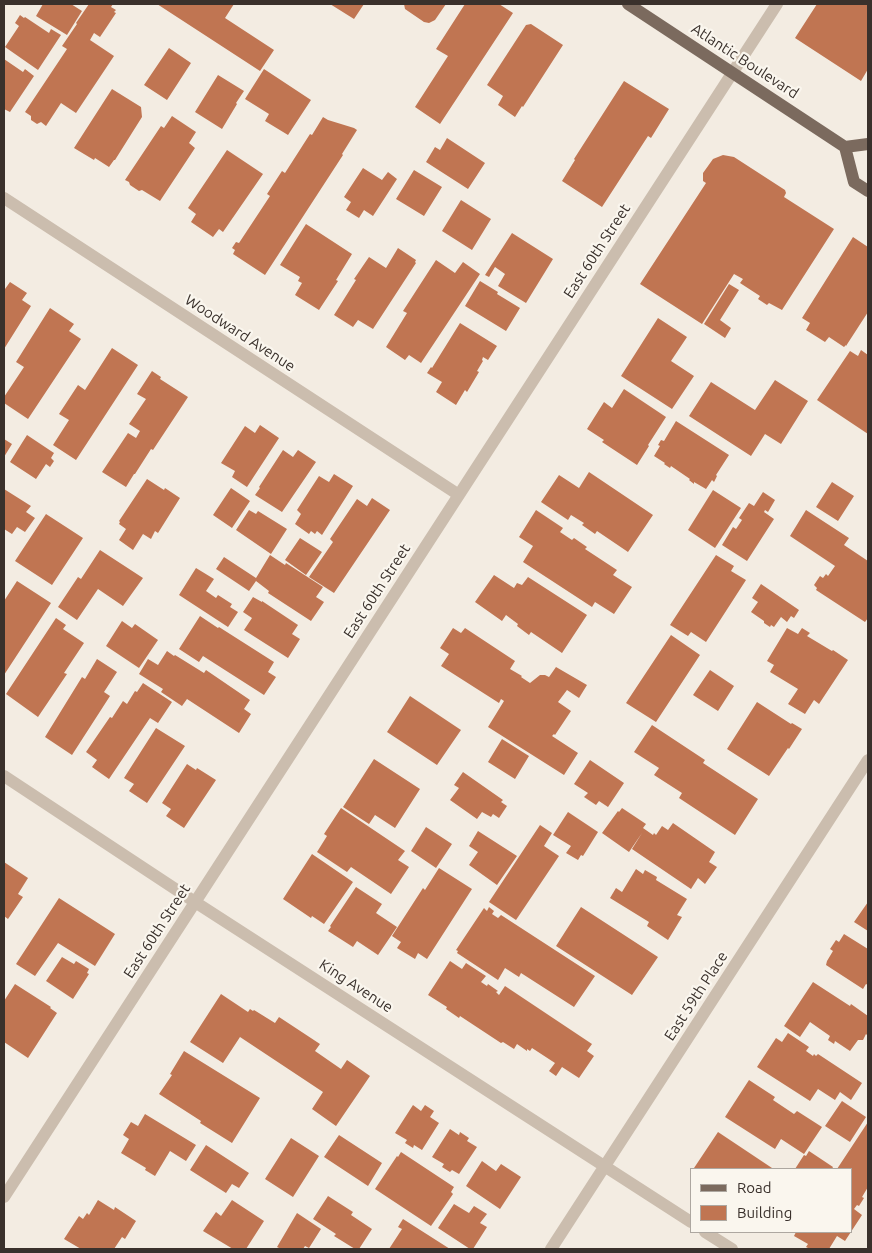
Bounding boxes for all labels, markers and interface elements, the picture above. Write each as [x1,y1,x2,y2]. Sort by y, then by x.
street label: Atlantic Boulevard [688,20,802,102]
street label: East 60th Street [560,201,634,301]
street label: Woodward Avenue [182,291,298,375]
street label: East 60th Street [340,541,414,641]
street label: East 60th Street [120,881,194,981]
street label: East 59th Place [661,948,731,1044]
street label: King Avenue [316,956,396,1016]
legend [690,1168,852,1233]
text: Road [737,1179,772,1196]
text: Building [737,1204,792,1221]

